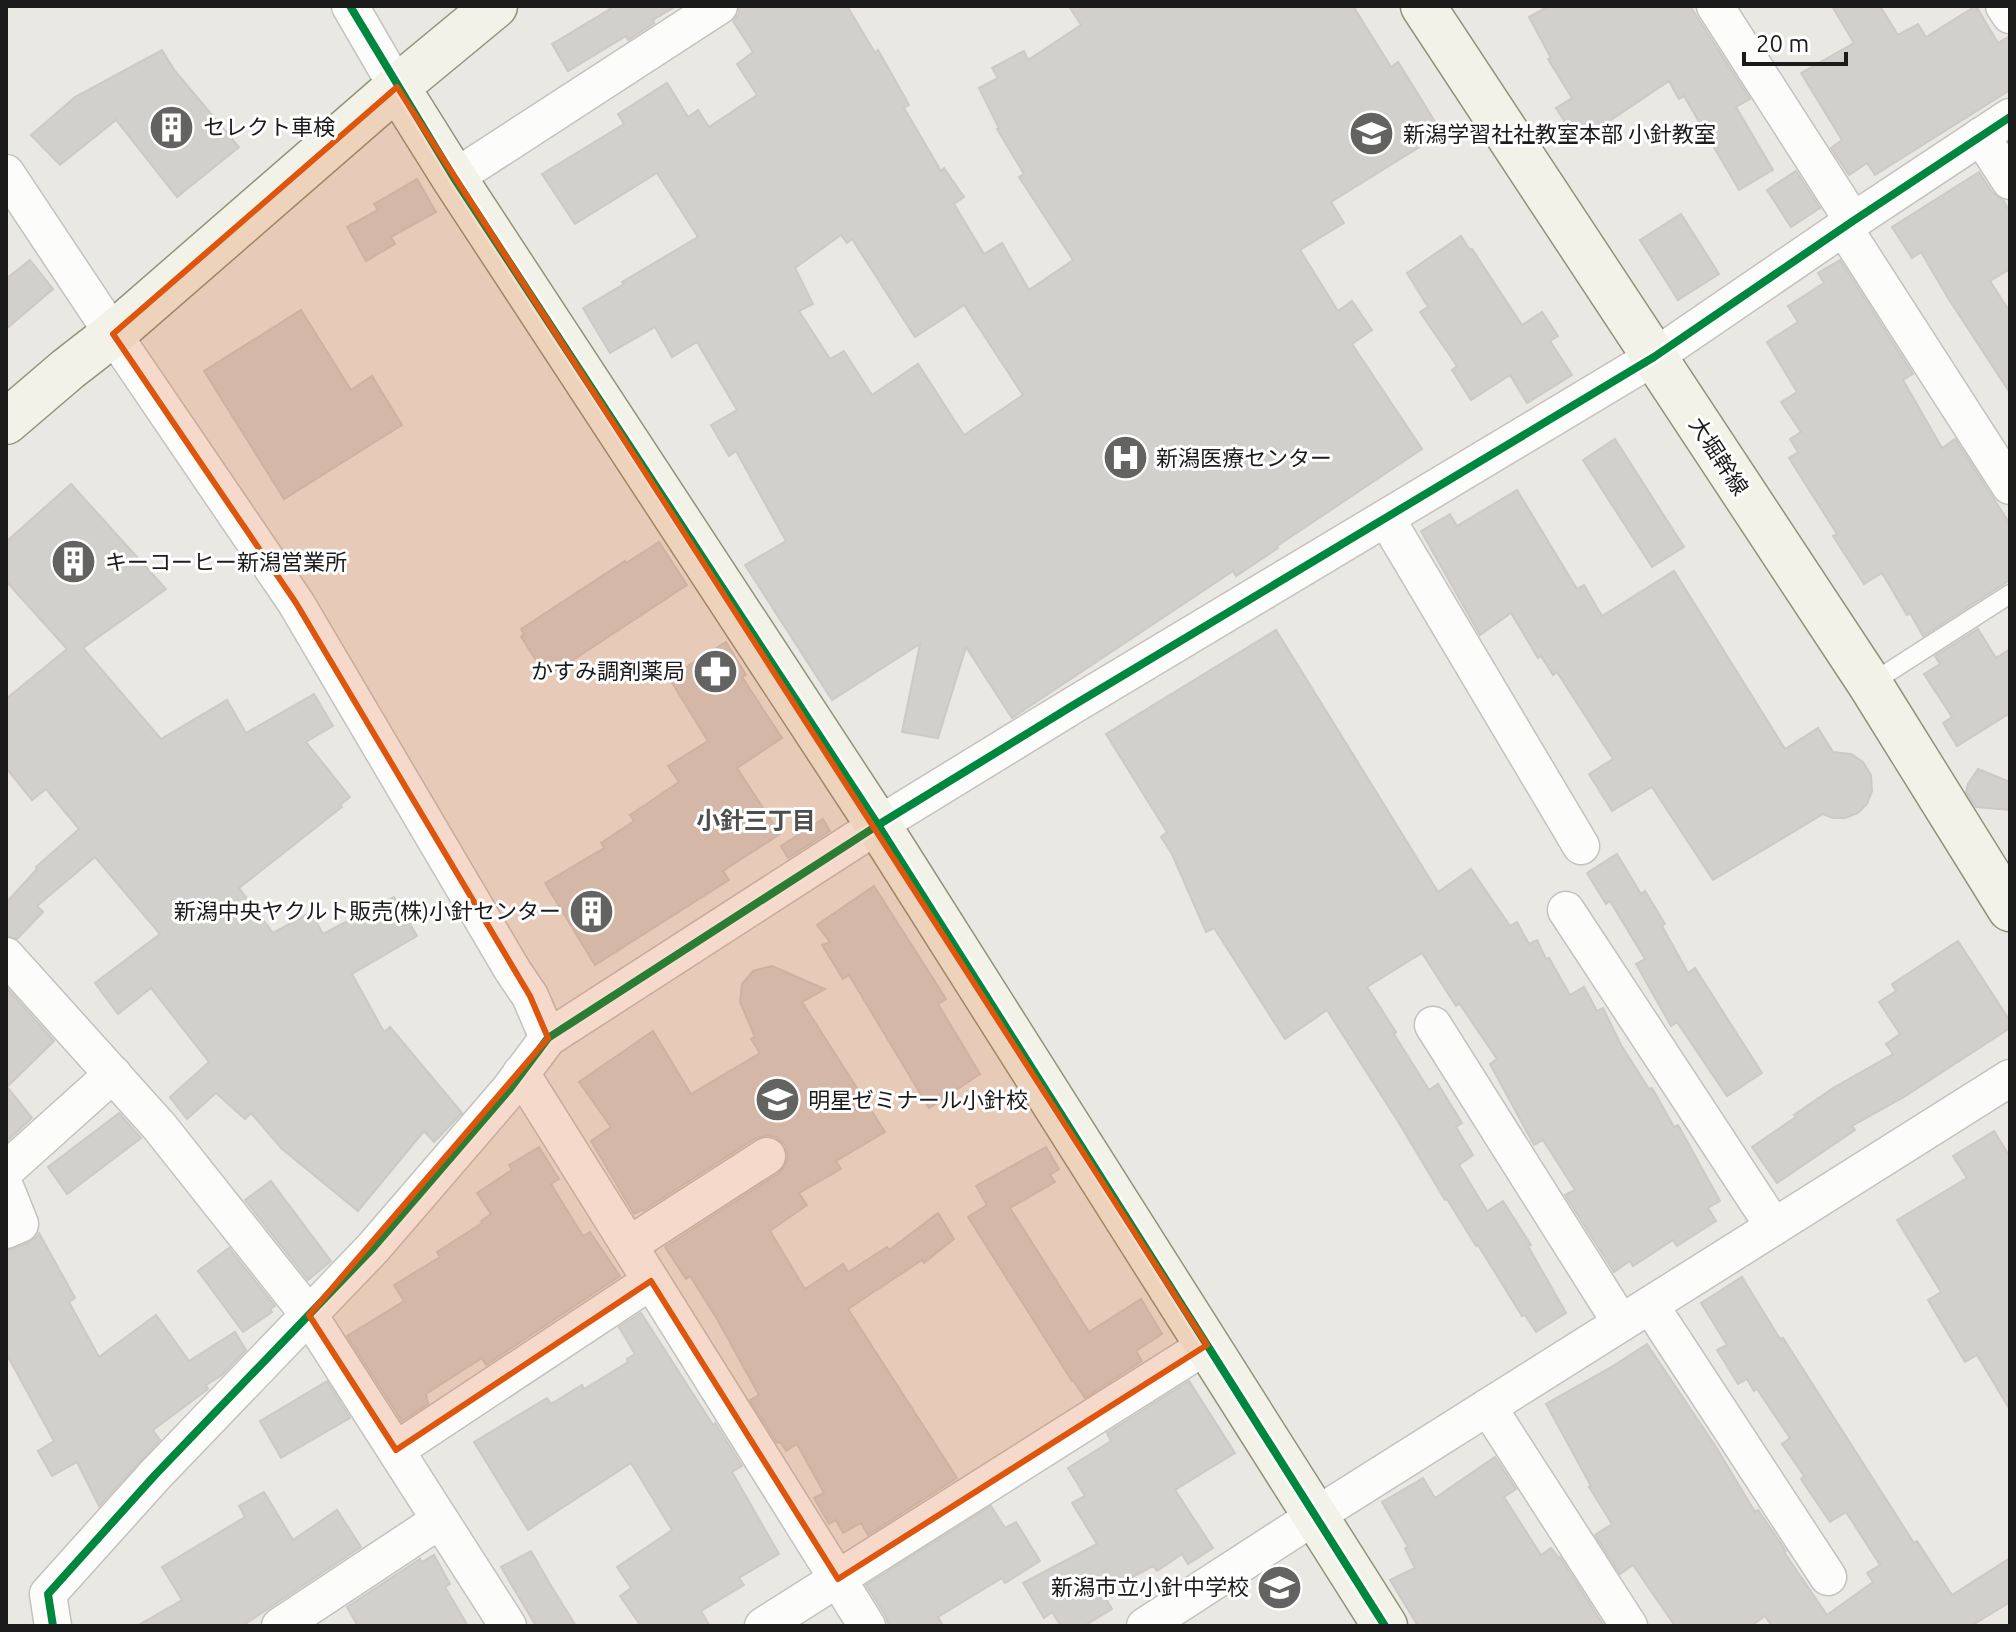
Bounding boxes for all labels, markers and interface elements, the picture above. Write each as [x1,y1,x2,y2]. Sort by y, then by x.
scale bar [1744,16,1846,66]
text: 20 m [1756,30,1809,57]
building icon: セレクト車検 [148,103,196,151]
school or university icon: 新潟学習社社教室本部 小針教室 [1348,110,1396,158]
place label: セレクト車検 [203,114,335,139]
place label: 新潟学習社社教室本部 小針教室 [1403,121,1716,146]
street label: 大堀幹線 [1685,412,1754,499]
hospital icon: 新潟医療センター [1101,434,1149,482]
place label: 新潟医療センター [1156,445,1332,470]
building icon: キーコーヒー新潟営業所 [50,538,98,586]
place label: キーコーヒー新潟営業所 [105,549,347,574]
pharmacy icon: かすみ調剤薬局 [692,647,740,695]
place label: かすみ調剤薬局 [531,658,685,683]
district label: 小針三丁目 [696,807,816,834]
building icon: 新潟中央ヤクルト販売(株)小針センター [568,887,616,935]
place label: 新潟中央ヤクルト販売(株)小針センター [174,898,561,924]
school or university icon: 明星ゼミナール小針校 [753,1076,801,1124]
place label: 明星ゼミナール小針校 [808,1087,1028,1112]
school or university icon: 新潟市立小針中学校 [1256,1563,1304,1611]
place label: 新潟市立小針中学校 [1051,1574,1249,1599]

